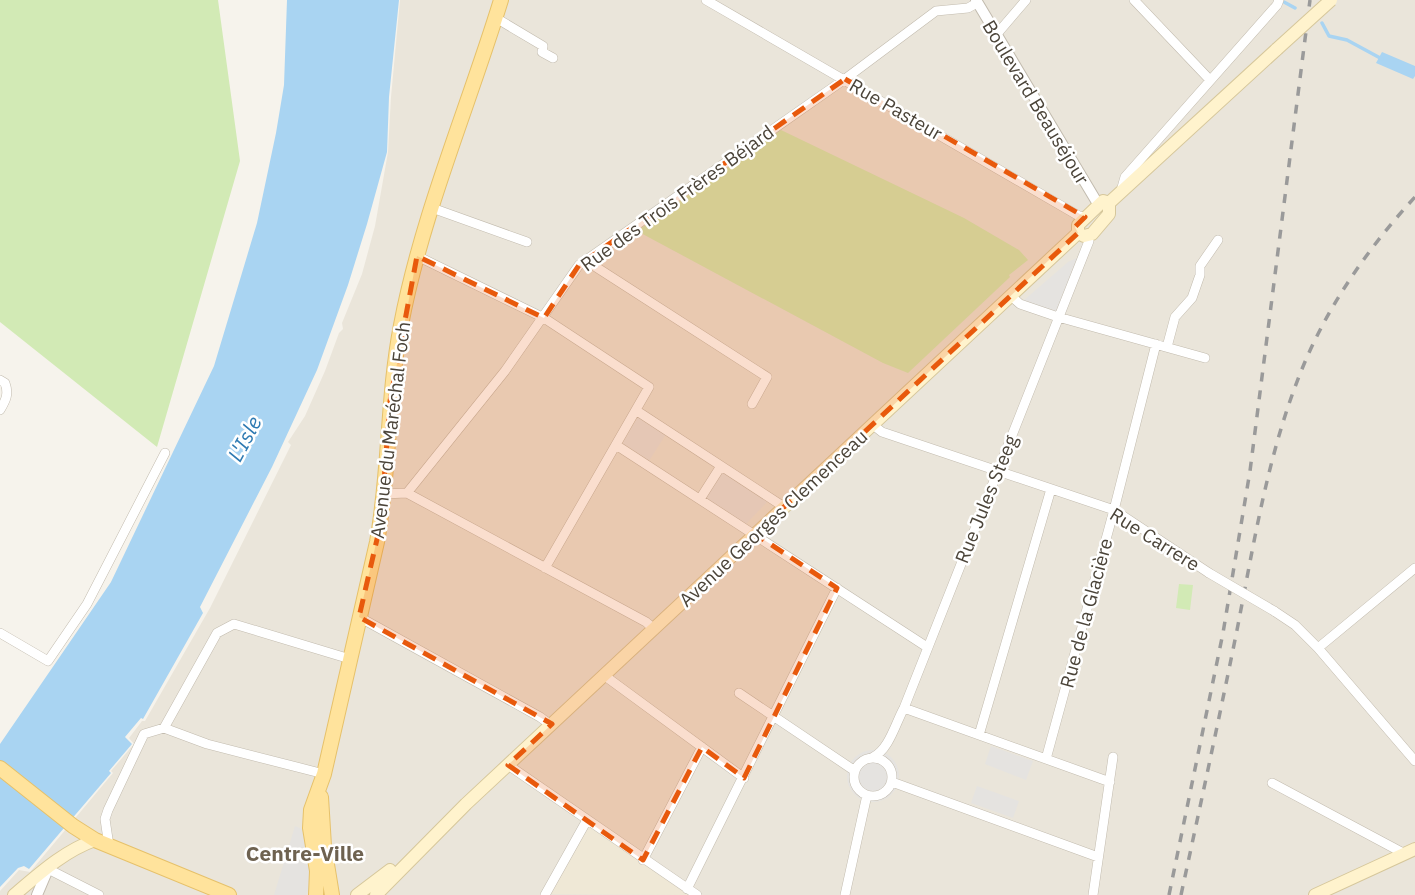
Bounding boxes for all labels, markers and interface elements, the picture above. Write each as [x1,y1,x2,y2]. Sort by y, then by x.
street label: Boulevard Beauséjour [977,15,1095,189]
street label: Rue Pasteur [845,73,947,145]
street label: Rue des Trois Frères Béjard [576,120,778,276]
street label: Avenue du Maréchal Foch [365,320,415,540]
water label: L'Isle [221,411,268,466]
street label: Avenue Georges Clemenceau [674,424,872,612]
street label: Rue Jules Steeg [949,431,1023,567]
street label: Rue Carrere [1106,502,1204,576]
street label: Rue de la Glacière [1054,535,1118,691]
district label: Centre-Ville [246,839,364,867]

